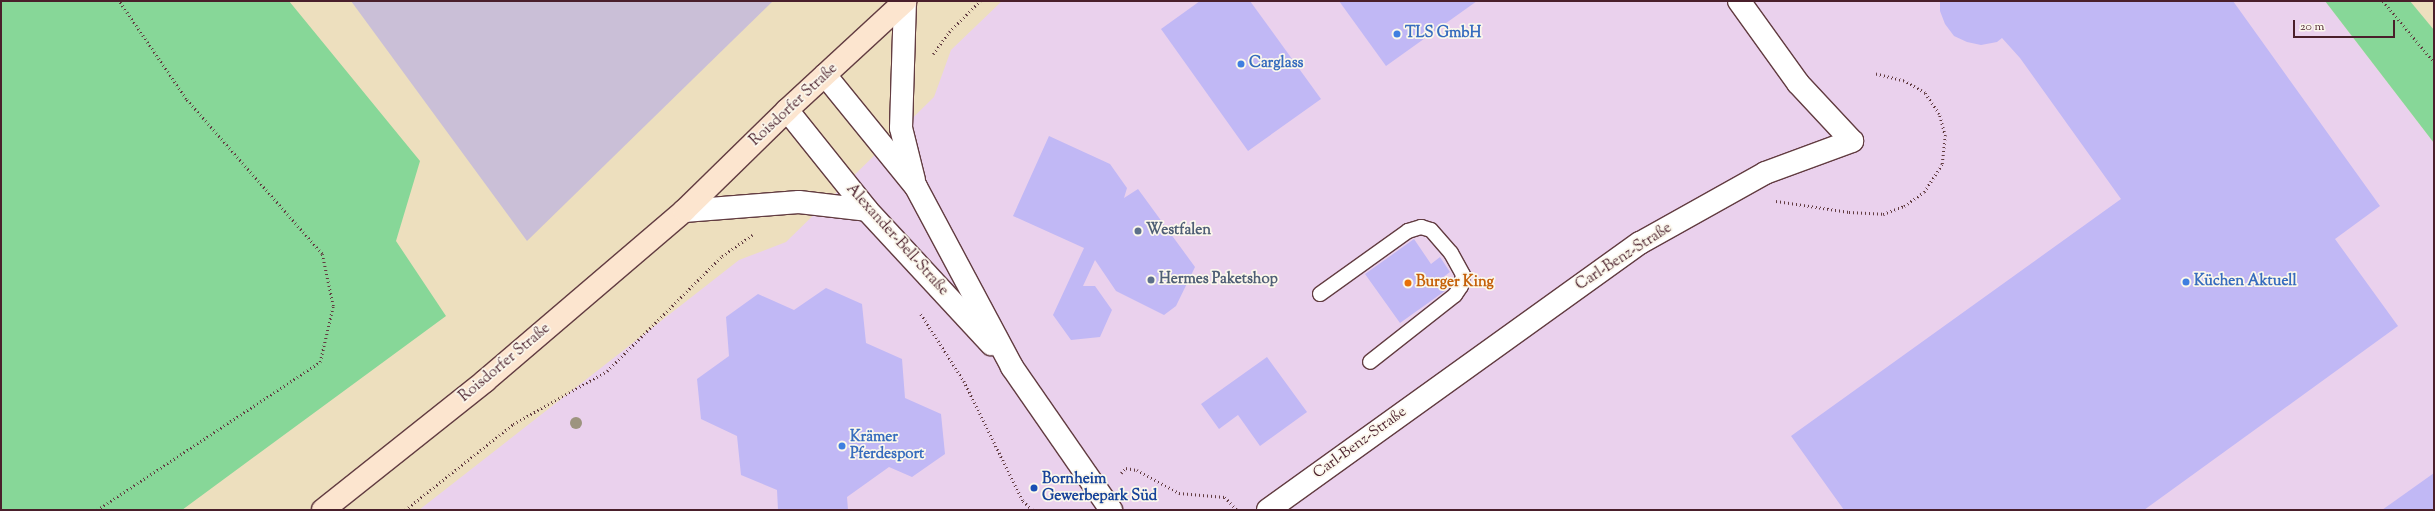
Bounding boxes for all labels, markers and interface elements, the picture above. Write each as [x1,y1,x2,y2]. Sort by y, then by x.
scale bar [2295,12,2397,38]
text: 20 m [2300,18,2324,36]
place label: TLS GmbH [1405,25,1481,43]
marker: TLS GmbH [1392,29,1402,39]
place label: Carglass [1249,55,1303,73]
marker: Carglass [1236,59,1246,69]
street label: Roisdorfer Straße [747,60,841,150]
street label: Alexander-Bell-Straße [842,180,952,300]
street label: Carl-Benz-Straße [1573,219,1675,295]
place label: Westfalen [1146,222,1211,240]
marker: Westfalen [1133,226,1143,236]
place label: Hermes Paketshop [1159,271,1278,289]
place label: Küchen Aktuell [2194,273,2297,291]
place label: Burger King [1416,274,1494,292]
marker: Hermes Paketshop [1146,275,1156,285]
marker: Küchen Aktuell [2181,277,2191,287]
marker: Burger King [1403,278,1413,288]
street label: Roisdorfer Straße [456,320,554,406]
street label: Carl-Benz-Straße [1310,403,1410,483]
place label: Krämer Pferdesport [850,428,924,463]
marker: Krämer Pferdesport [837,441,847,451]
place label: Bornheim Gewerbepark Süd [1042,470,1157,505]
marker: Bornheim Gewerbepark Süd [1029,483,1039,493]

